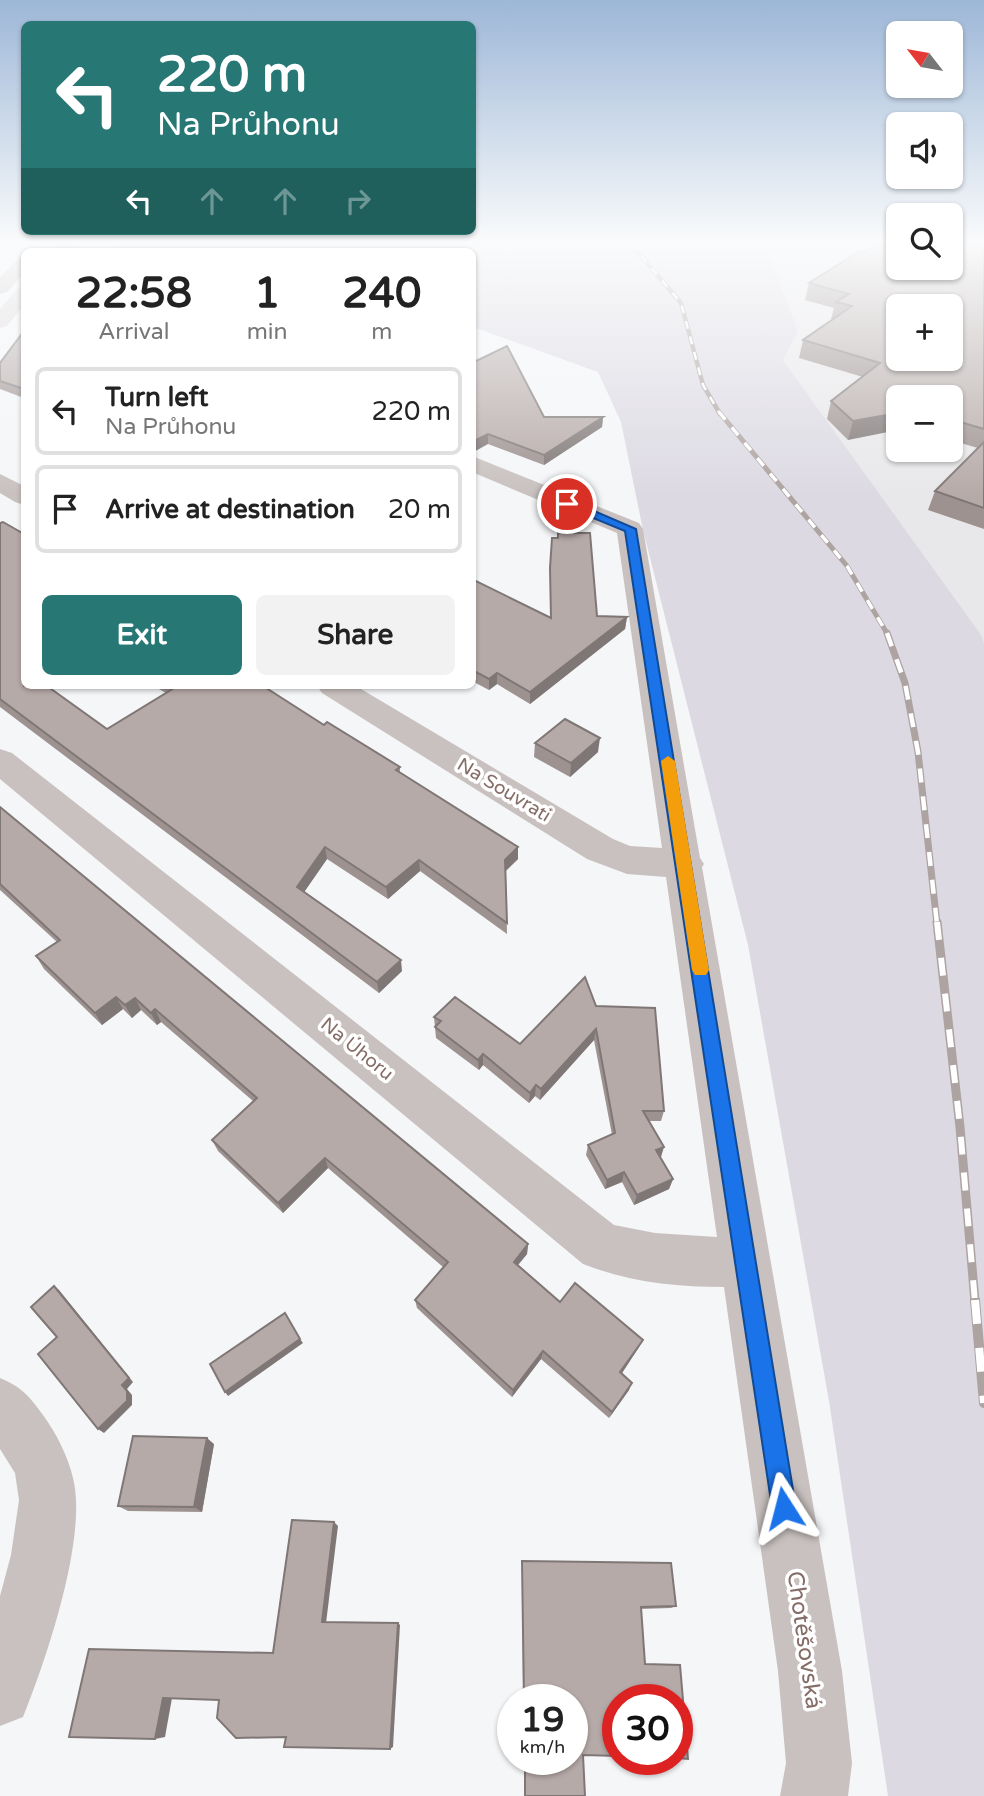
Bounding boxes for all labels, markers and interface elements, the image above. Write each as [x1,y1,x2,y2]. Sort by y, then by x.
north arrow [886,21,962,98]
map controls [886,21,963,462]
text: 220 m [157,46,307,105]
icon: left [42,49,133,140]
text: Na Průhonu [157,106,340,144]
button: sound [886,112,963,189]
icon: left [120,182,158,220]
icon: ahead [193,182,231,220]
icon: ahead [266,182,304,220]
icon: right [339,182,377,220]
button: search [886,203,963,280]
text: 22:58 [76,268,192,319]
text: 1 [254,268,280,319]
text: 240 [342,268,421,319]
button: + [886,294,963,371]
text: Arrival [98,318,169,346]
text: min [247,318,288,346]
text: m [371,318,392,346]
text: Turn left [105,382,208,413]
button: − [886,385,963,462]
icon: left [46,392,84,430]
text: 220 m [371,396,451,427]
text: Na Průhonu [105,413,236,441]
pin [537,474,597,534]
icon: arrive [548,485,586,523]
icon: arrive [46,490,84,528]
text: Arrive at destination [105,494,355,525]
text: 20 m [388,494,451,525]
button: Exit [42,595,242,675]
button: Share [256,595,455,675]
street label: Na Souvrati [453,753,555,827]
street label: Na Úhoru [316,1012,398,1085]
position arrow [747,1471,821,1545]
street label: Chotěšovská [780,1569,828,1711]
speed limit sign: 30 [602,1684,693,1775]
text: 19 [521,1699,564,1741]
text: km/h [520,1736,565,1758]

